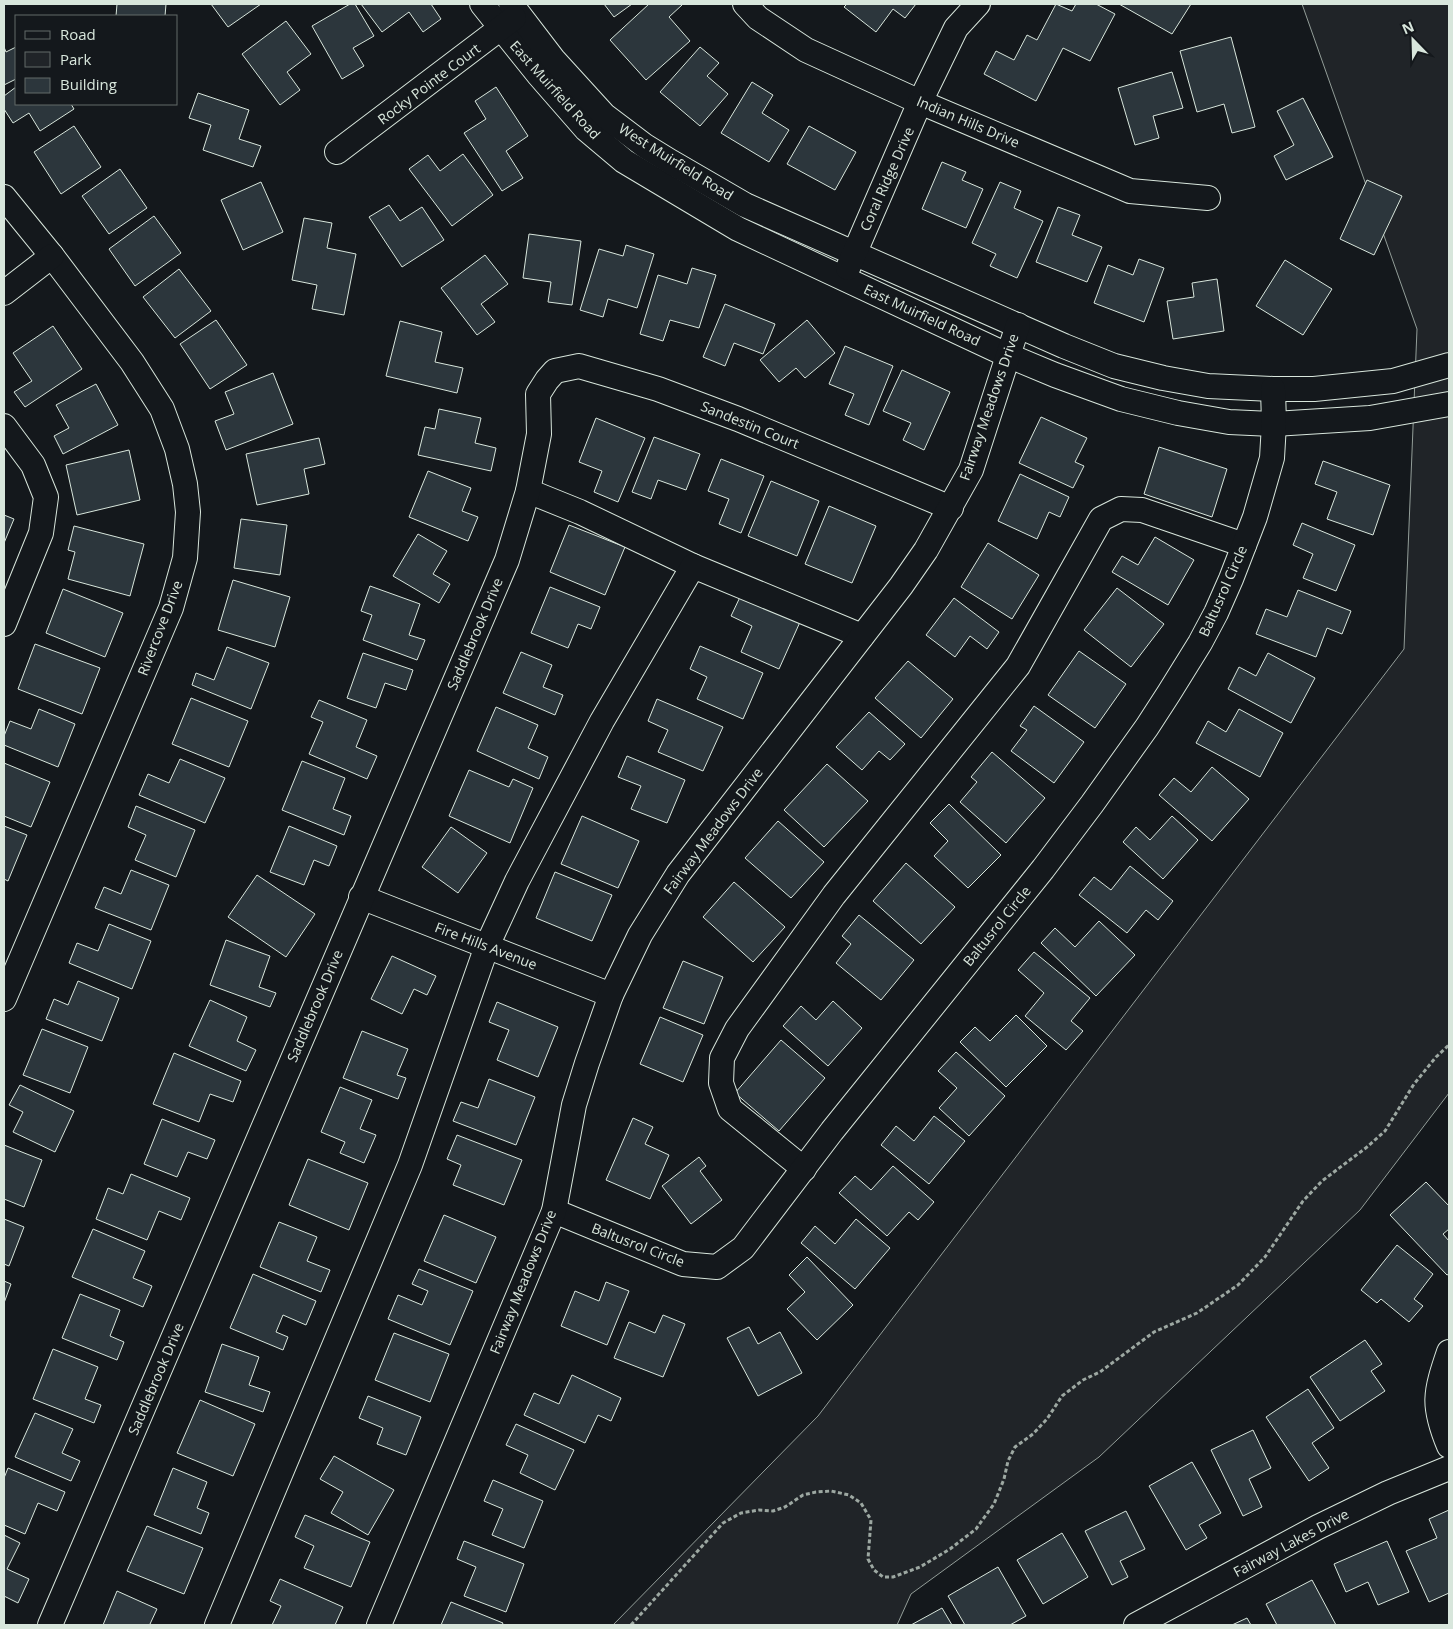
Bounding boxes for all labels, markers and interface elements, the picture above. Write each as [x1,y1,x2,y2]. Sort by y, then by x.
legend [15,15,178,105]
north arrow [1388,15,1438,65]
text: N [1399,17,1417,39]
text: Road [60,24,96,44]
street label: East Muirfield Road [506,36,605,143]
street label: Rocky Pointe Court [374,39,484,128]
text: Park [60,49,91,69]
text: Building [60,74,117,94]
street label: Indian Hills Drive [914,91,1023,152]
street label: West Muirfield Road [615,119,737,205]
street label: Coral Ridge Drive [855,124,918,234]
street label: East Muirfield Road [861,279,984,350]
street label: Fairway Meadows Drive [954,331,1023,483]
street label: Sandestin Court [698,396,802,453]
street label: Baltusrol Circle [1194,542,1251,639]
street label: Saddlebrook Drive [442,575,507,693]
street label: Rivercove Drive [133,577,186,678]
street label: Fairway Meadows Drive [659,763,767,898]
street label: Baltusrol Circle [958,881,1035,970]
street label: Fire Hills Avenue [432,917,540,974]
street label: Saddlebrook Drive [282,947,347,1065]
street label: Fairway Meadows Drive [485,1207,560,1357]
street label: Baltusrol Circle [589,1218,687,1271]
street label: Saddlebrook Drive [123,1320,188,1438]
street label: Fairway Lakes Drive [1230,1504,1352,1581]

